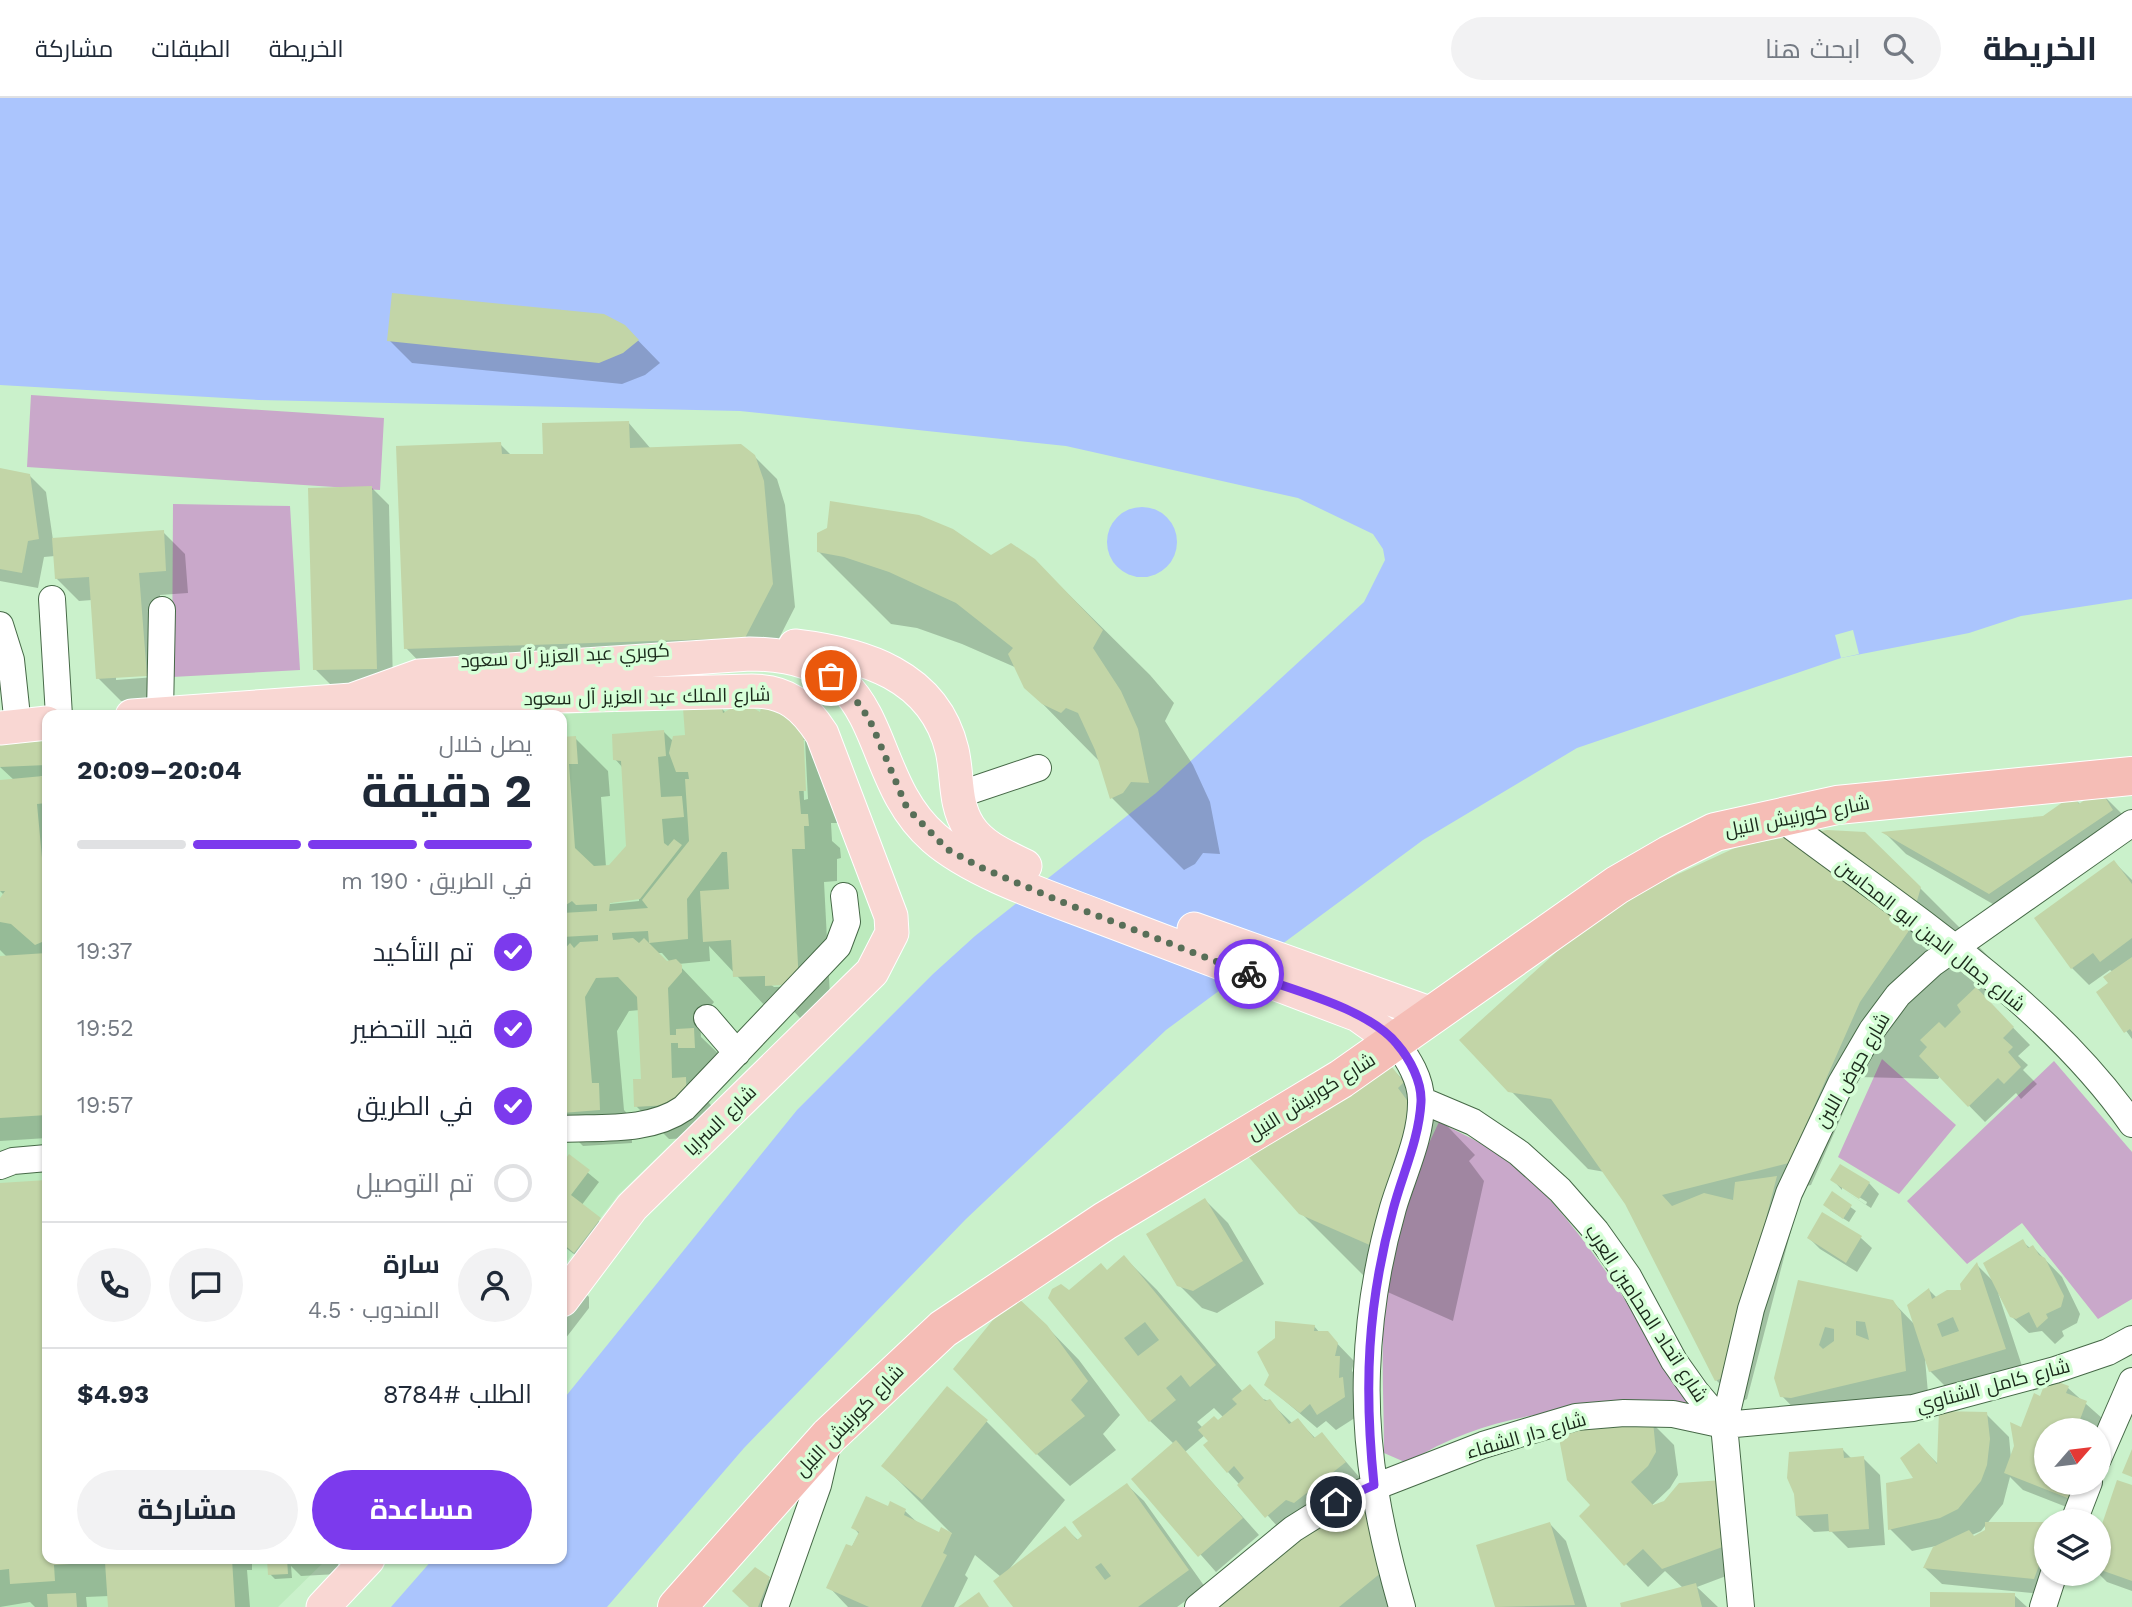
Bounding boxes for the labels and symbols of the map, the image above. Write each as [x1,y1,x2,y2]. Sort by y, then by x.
street label: كوبري عبد العزيز آل سعود [460,639,671,675]
pin [801,646,861,706]
street label: شارع الملك عبد العزيز آل سعود [523,683,771,712]
street label: شارع كورنيش النيل [1723,791,1872,844]
street label: شارع جمال الدين ابو المحاسن [1830,855,2030,1018]
courier [1214,939,1284,1009]
street label: شارع حوض اللبن [1810,1009,1896,1133]
street label: شارع كورنيش النيل [1243,1048,1381,1147]
street label: شارع السرايا [680,1080,763,1162]
street label: شارع اتحاد المحامين العرب [1579,1220,1713,1407]
street label: شارع كامل الشناوي [1914,1354,2073,1420]
street label: شارع كورنيش النيل [790,1360,910,1483]
street label: شارع دار الشفاء [1463,1407,1589,1466]
north arrow [2034,1418,2110,1494]
pin [1306,1472,1366,1532]

